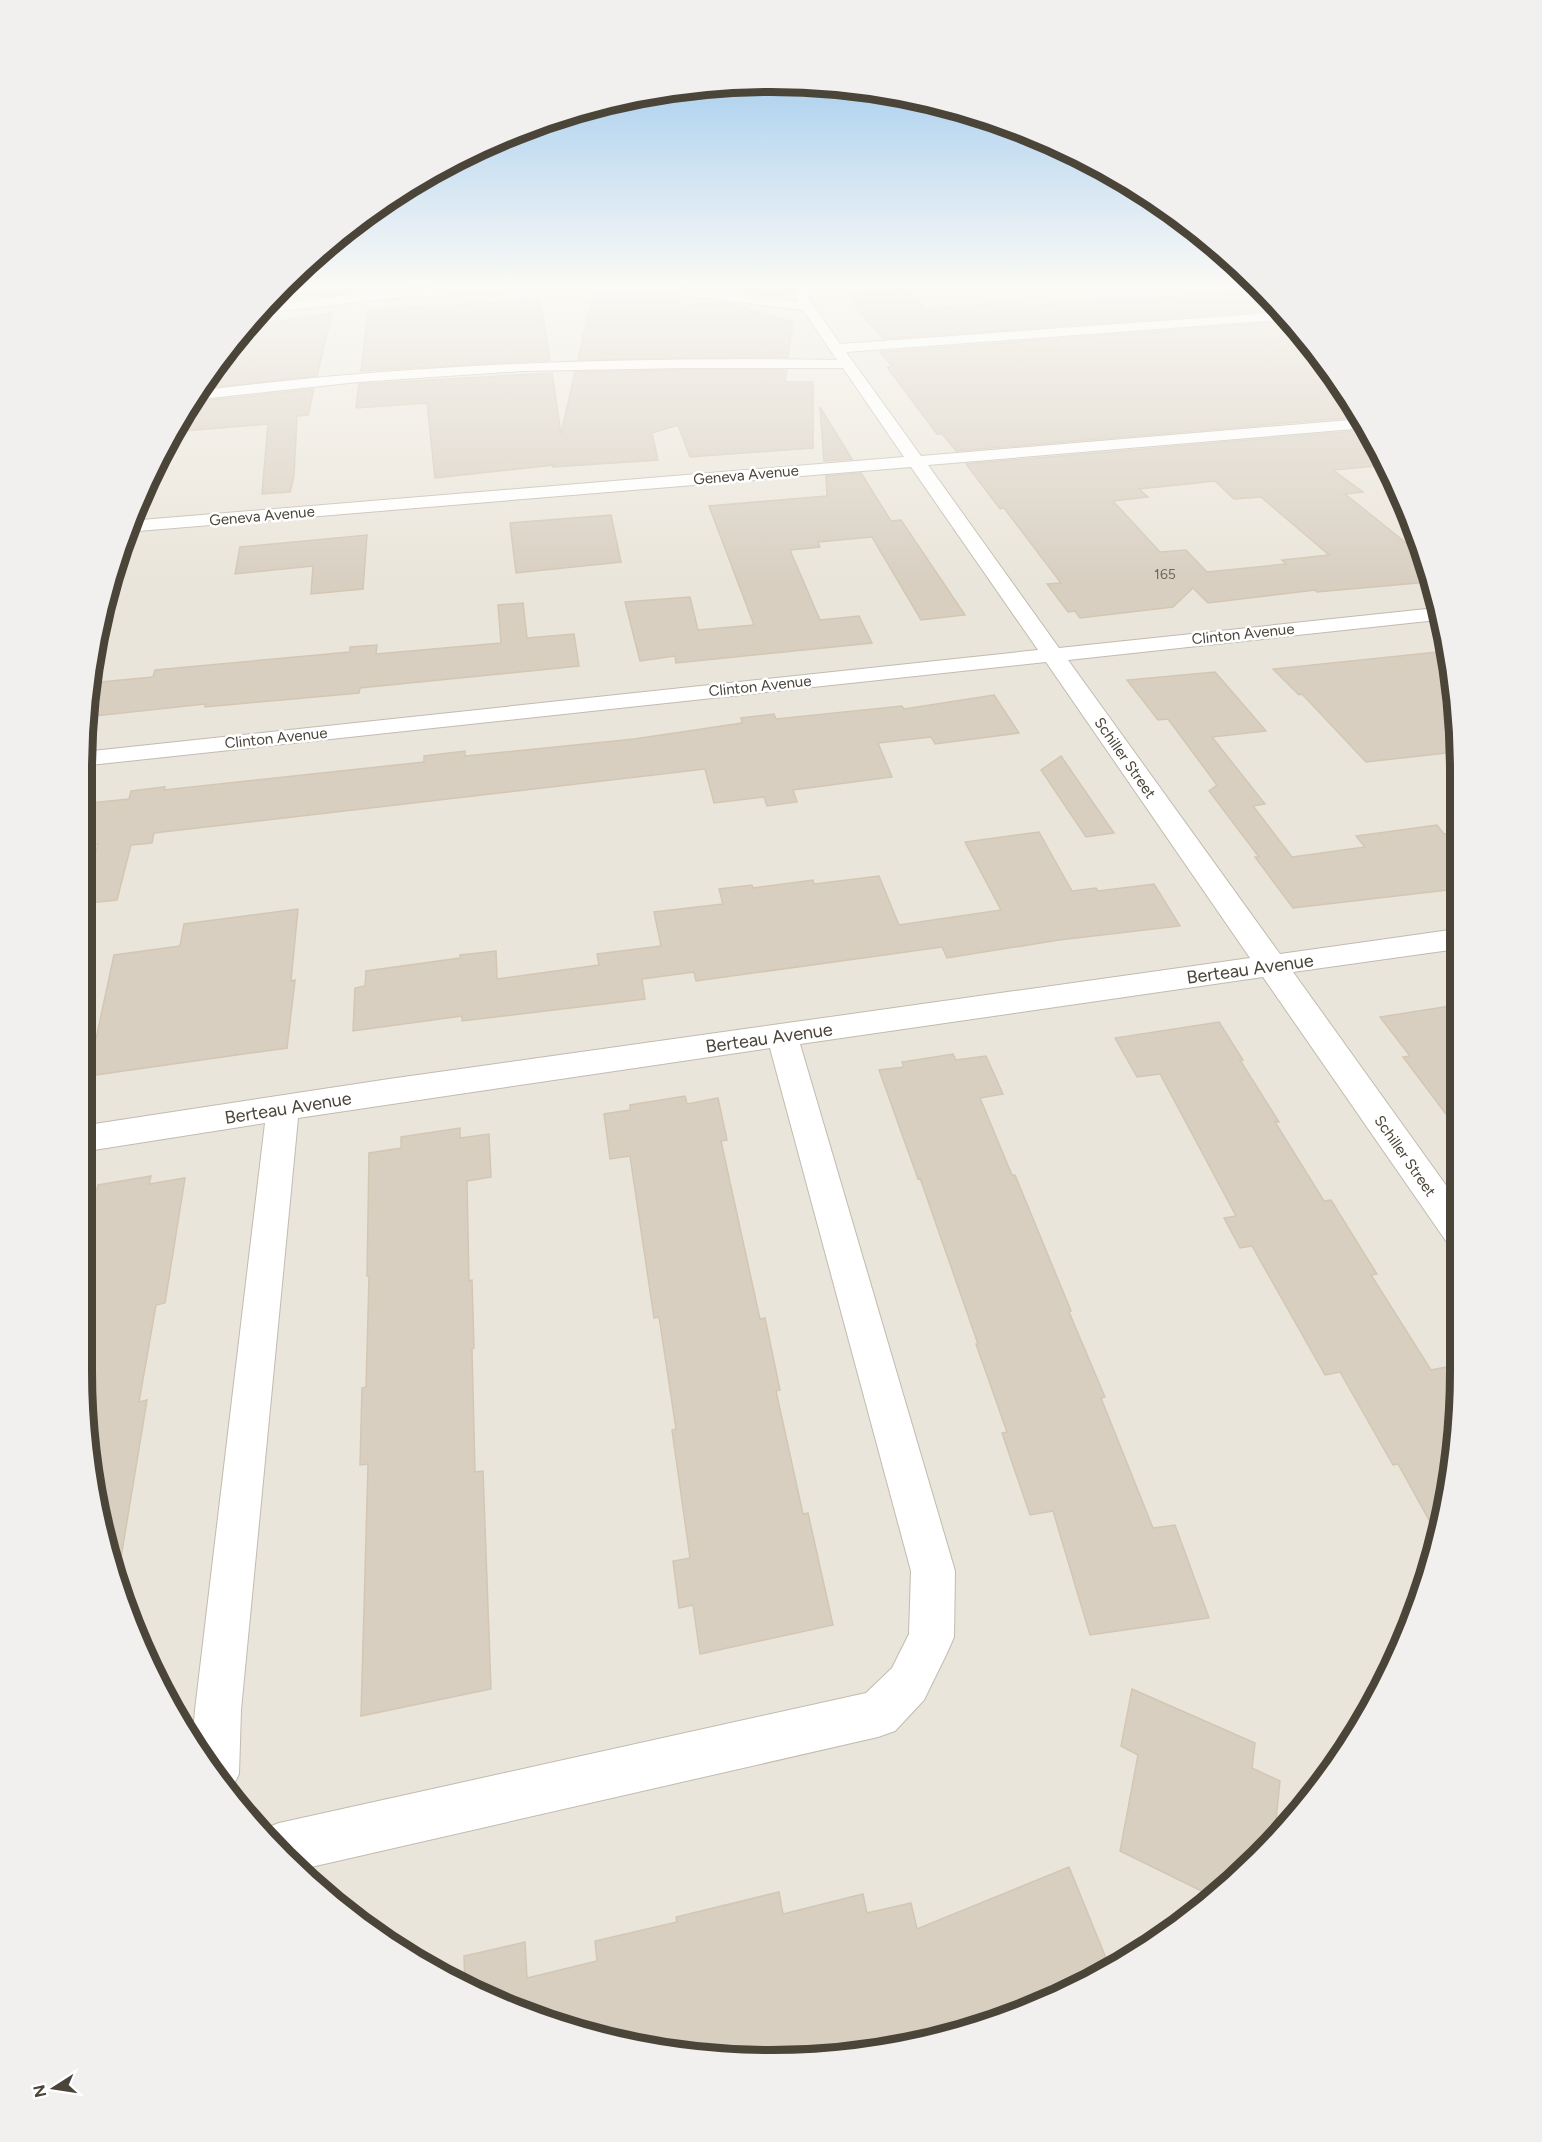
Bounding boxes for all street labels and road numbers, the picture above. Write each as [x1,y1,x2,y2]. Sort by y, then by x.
street label: Geneva Avenue [693,461,799,489]
street label: Geneva Avenue [209,502,315,530]
street label: Clinton Avenue [1191,620,1295,648]
street label: Clinton Avenue [708,672,812,700]
street label: Schiller Street [1090,714,1160,802]
street label: Clinton Avenue [224,724,328,752]
street label: Berteau Avenue [1185,949,1315,989]
street label: Berteau Avenue [704,1018,834,1058]
street label: Berteau Avenue [223,1087,353,1129]
street label: Schiller Street [1370,1112,1440,1200]

